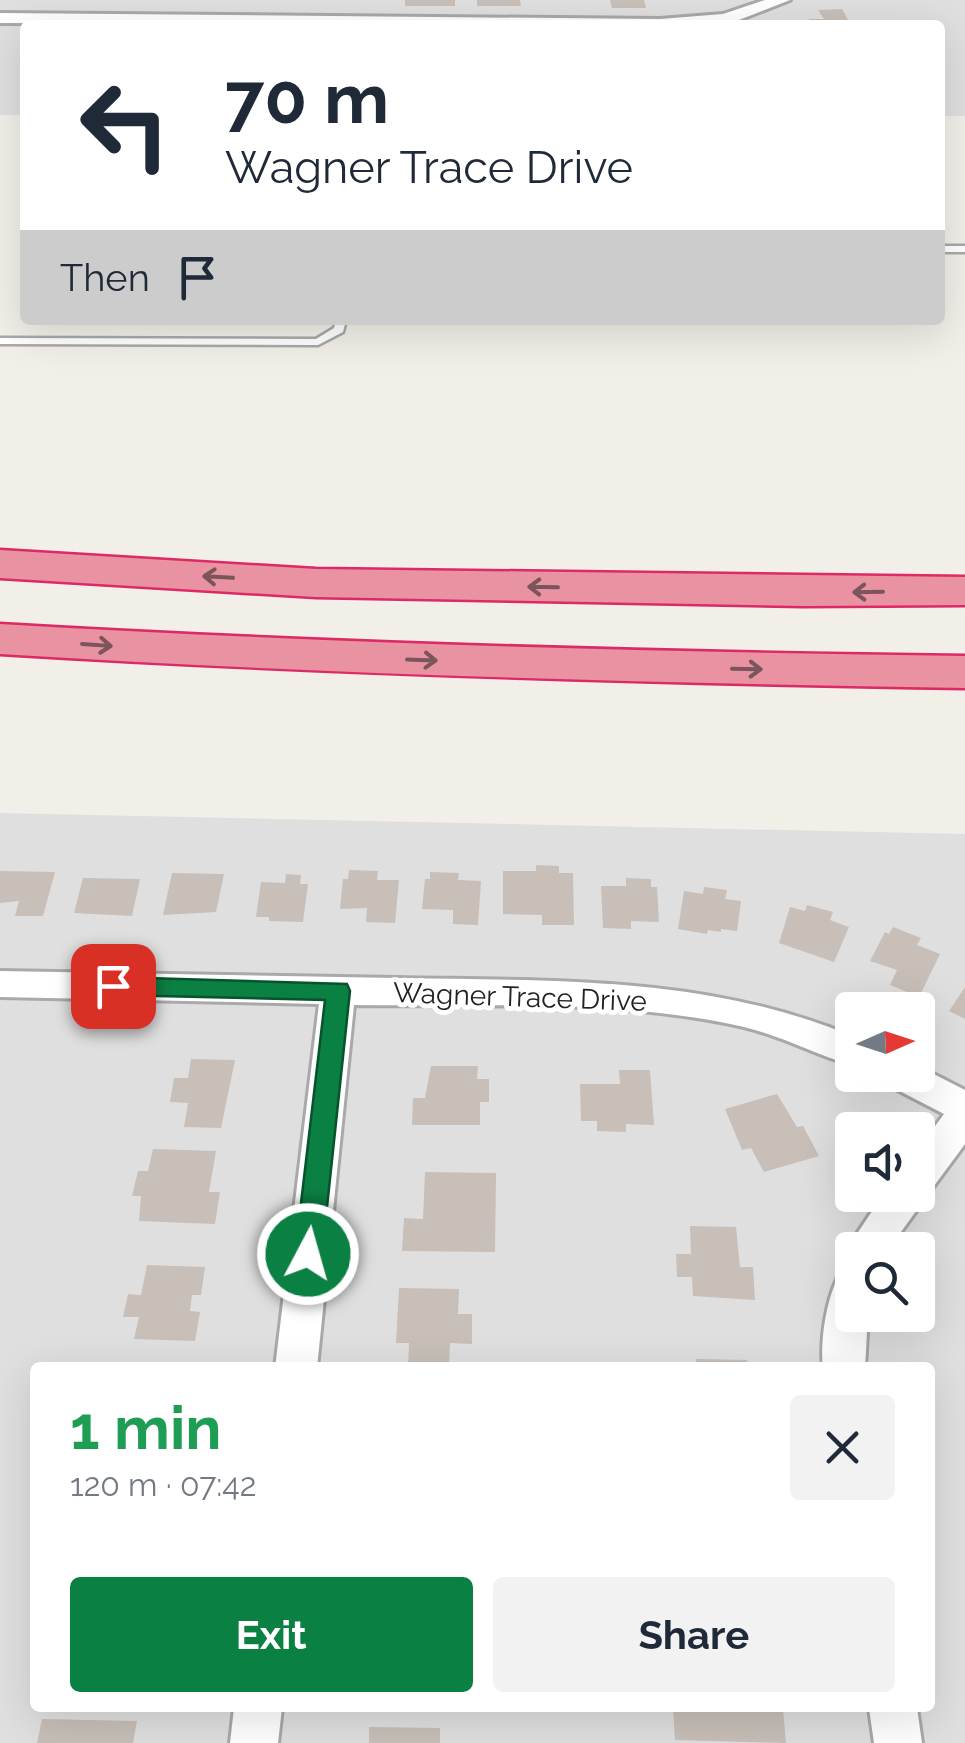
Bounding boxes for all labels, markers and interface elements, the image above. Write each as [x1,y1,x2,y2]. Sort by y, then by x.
text: 70 m [225,57,389,139]
icon: left [60,60,190,190]
text: Wagner Trace Drive [225,141,633,194]
icon: arrive [170,250,225,305]
text: Then [60,255,150,300]
one-way arrow [202,567,234,586]
one-way arrow [527,578,559,597]
one-way arrow [852,582,884,601]
one-way arrow [81,636,113,655]
one-way arrow [405,651,437,670]
one-way arrow [730,660,762,678]
pin [71,944,156,1029]
icon: arrive [86,959,141,1014]
street label: Wagner Trace Drive [393,976,647,1018]
north arrow [835,992,935,1092]
map controls [835,992,935,1332]
button: sound [835,1112,935,1212]
position arrow [256,1202,360,1306]
button: search [835,1232,935,1332]
text: 1 min [70,1393,221,1463]
button: close [790,1395,895,1500]
text: 120 m · 07:42 [70,1466,257,1503]
button: Exit [70,1577,473,1692]
button: Share [493,1577,895,1692]

